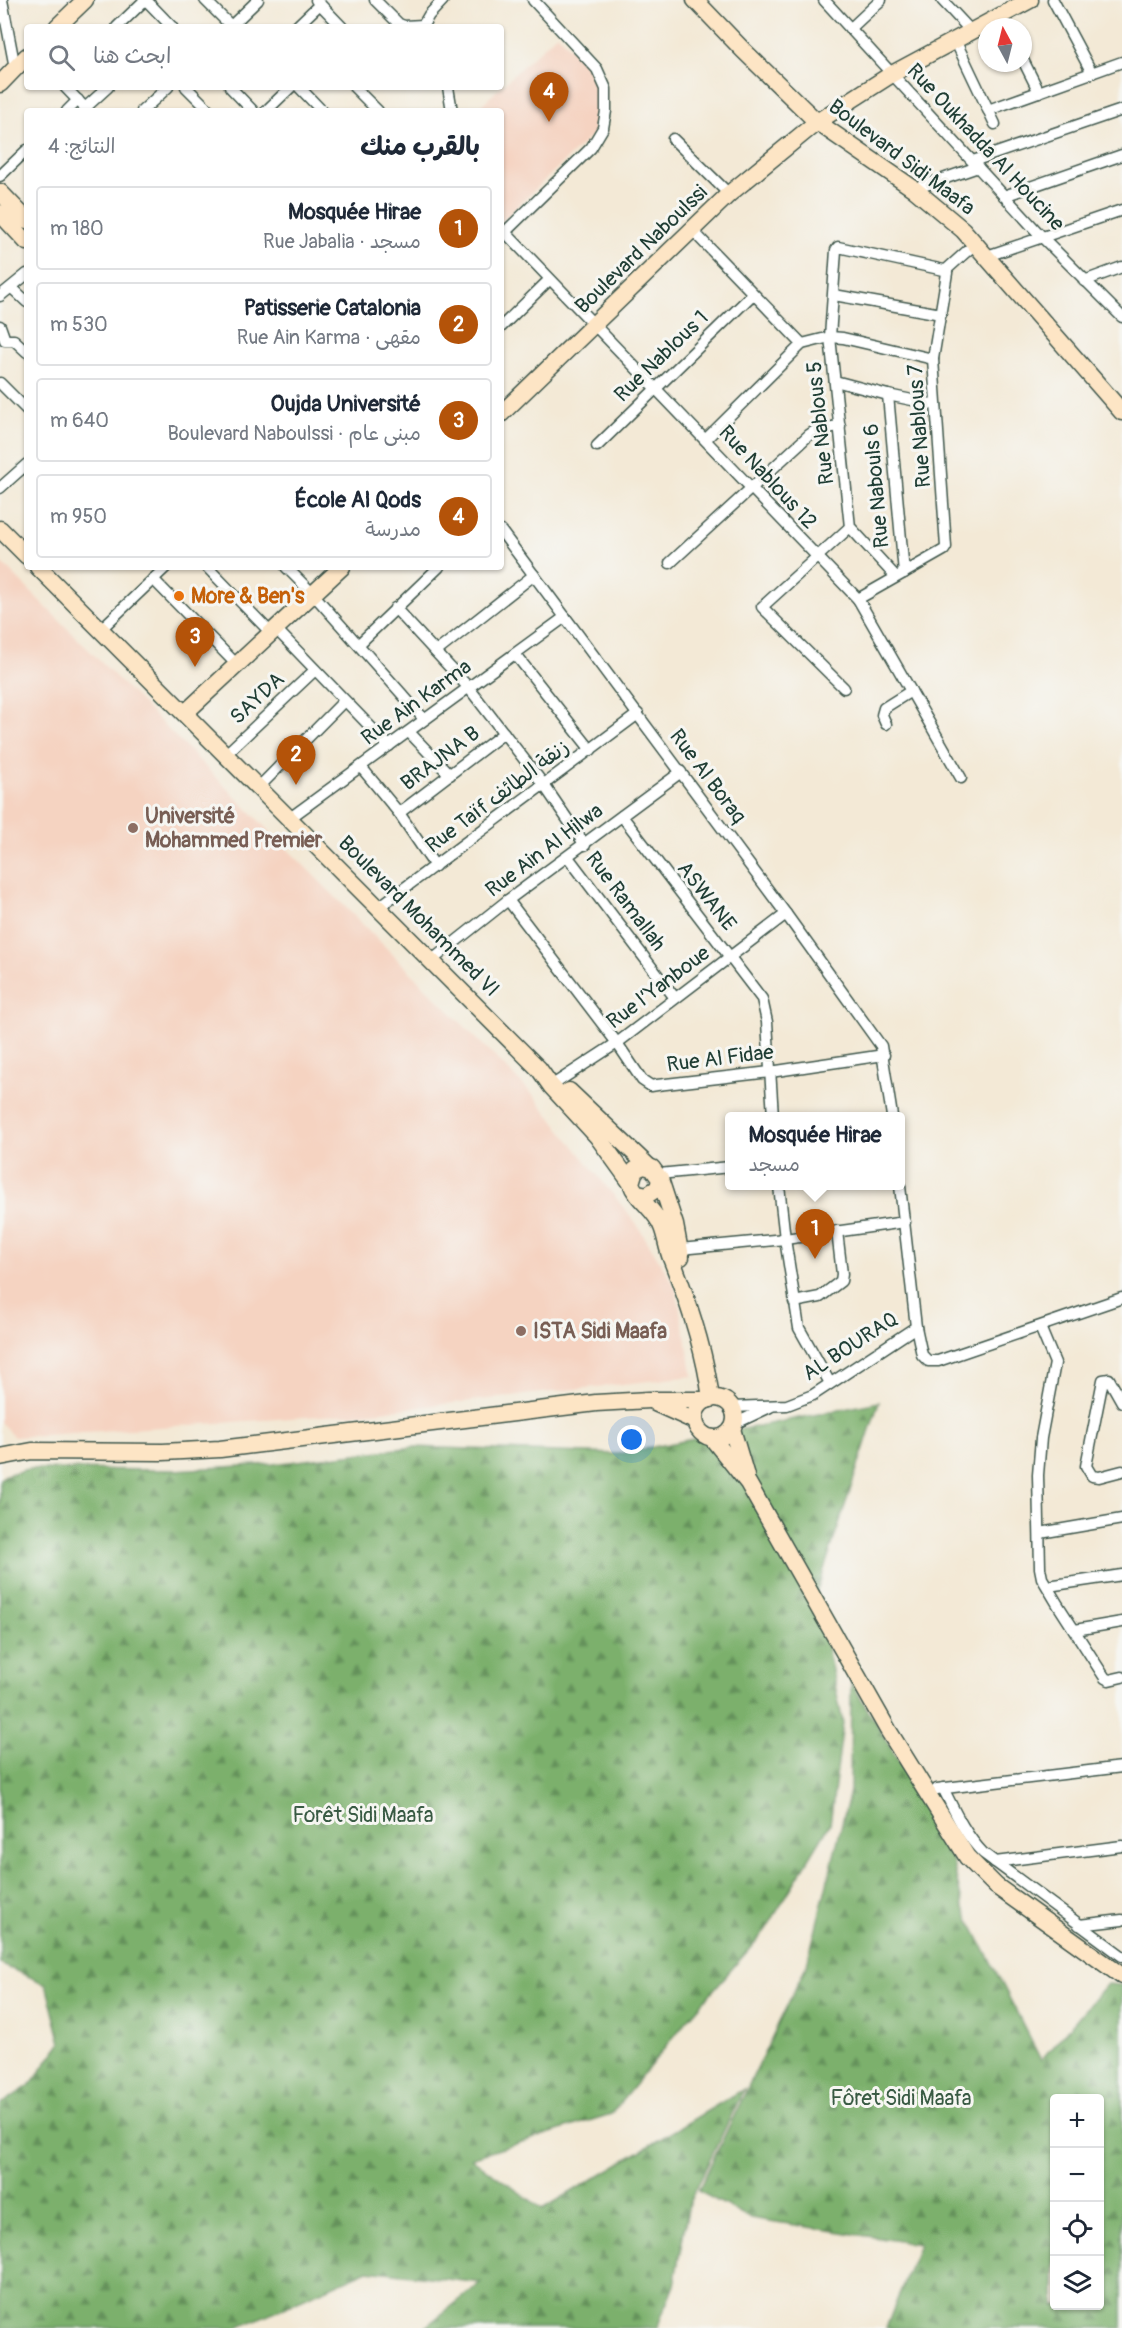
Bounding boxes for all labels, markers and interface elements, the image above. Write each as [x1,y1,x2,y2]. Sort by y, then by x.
north arrow [978,18,1032,72]
search box [24,24,504,90]
icon: search [45,41,78,74]
text: ابحث هنا [93,42,171,70]
street label: Rue Oukhadda Al Houcine [901,58,1071,237]
pin: 4 [530,72,568,122]
street label: Boulevard Sidi Maafa [823,93,980,221]
text: بالقرب منك [360,131,480,163]
text: النتائج: 4 [48,134,115,159]
street label: Boulevard Naboulssi [569,179,713,319]
text: Mosquée Hirae [288,198,421,226]
text: 180 m [50,216,104,241]
text: 1 [455,216,462,241]
text: مسجد · Rue Jabalia [263,229,421,254]
text: Patisserie Catalonia [244,294,421,322]
street label: Rue Nablous 1 [608,305,714,408]
text: 530 m [50,312,108,337]
text: 2 [453,312,464,337]
text: مقهى · Rue Ain Karma [237,325,421,350]
street label: Rue Nablous 5 [801,360,840,486]
street label: Rue Nablous 7 [902,363,937,489]
text: Oujda Université [271,390,421,418]
text: 640 m [50,408,109,433]
text: 3 [453,408,464,433]
street label: Rue Nablous 12 [713,420,823,535]
text: مبنى عام · Boulevard Naboulssi [167,421,421,446]
street label: Rue Nabouls 6 [858,423,895,549]
text: École Al Qods [295,486,421,514]
text: 950 m [50,504,107,529]
text: 4 [453,504,464,529]
text: مدرسة [365,517,421,542]
place label: More & Ben's [191,583,305,610]
marker: More & Ben's [172,589,186,603]
pin: 3 [176,618,214,667]
street label: Rue Ain Karma [356,653,477,751]
street label: SAYDA [224,666,290,730]
street label: BRAJNA B [395,720,485,797]
street label: Rue Al Boraq [663,724,752,829]
street label: Rue Taïf زنقة الطائف [420,734,575,859]
pin: 2 [276,736,316,785]
street label: Rue Ain Al Hilwa [480,797,608,903]
place label: Université Mohammed Premier [145,803,323,854]
marker: Université Mohammed Premier [126,821,140,835]
street label: Boulevard Mohammed VI [332,830,505,1003]
street label: Rue Ramallah [579,846,672,956]
street label: ASWANE [671,856,742,937]
street label: Rue l’Yanboue [601,939,716,1035]
street label: Rue Al Fidae [665,1038,776,1078]
popup [725,1112,905,1190]
text: Mosquée Hirae [749,1121,881,1149]
text: مسجد [749,1152,800,1177]
pin: 1 [796,1210,834,1259]
street label: AL BOURAQ [798,1306,903,1387]
place label: ISTA Sidi Maafa [533,1318,667,1345]
marker: ISTA Sidi Maafa [514,1324,528,1338]
your location [617,1425,646,1454]
park label: Forêt Sidi Maafa [292,1802,434,1829]
park label: Fôret Sidi Maafa [830,2085,972,2112]
map controls [1050,2094,1104,2310]
button: + [1050,2094,1104,2148]
button: − [1050,2148,1104,2202]
button: locate [1050,2202,1104,2256]
button: layers [1050,2256,1104,2310]

